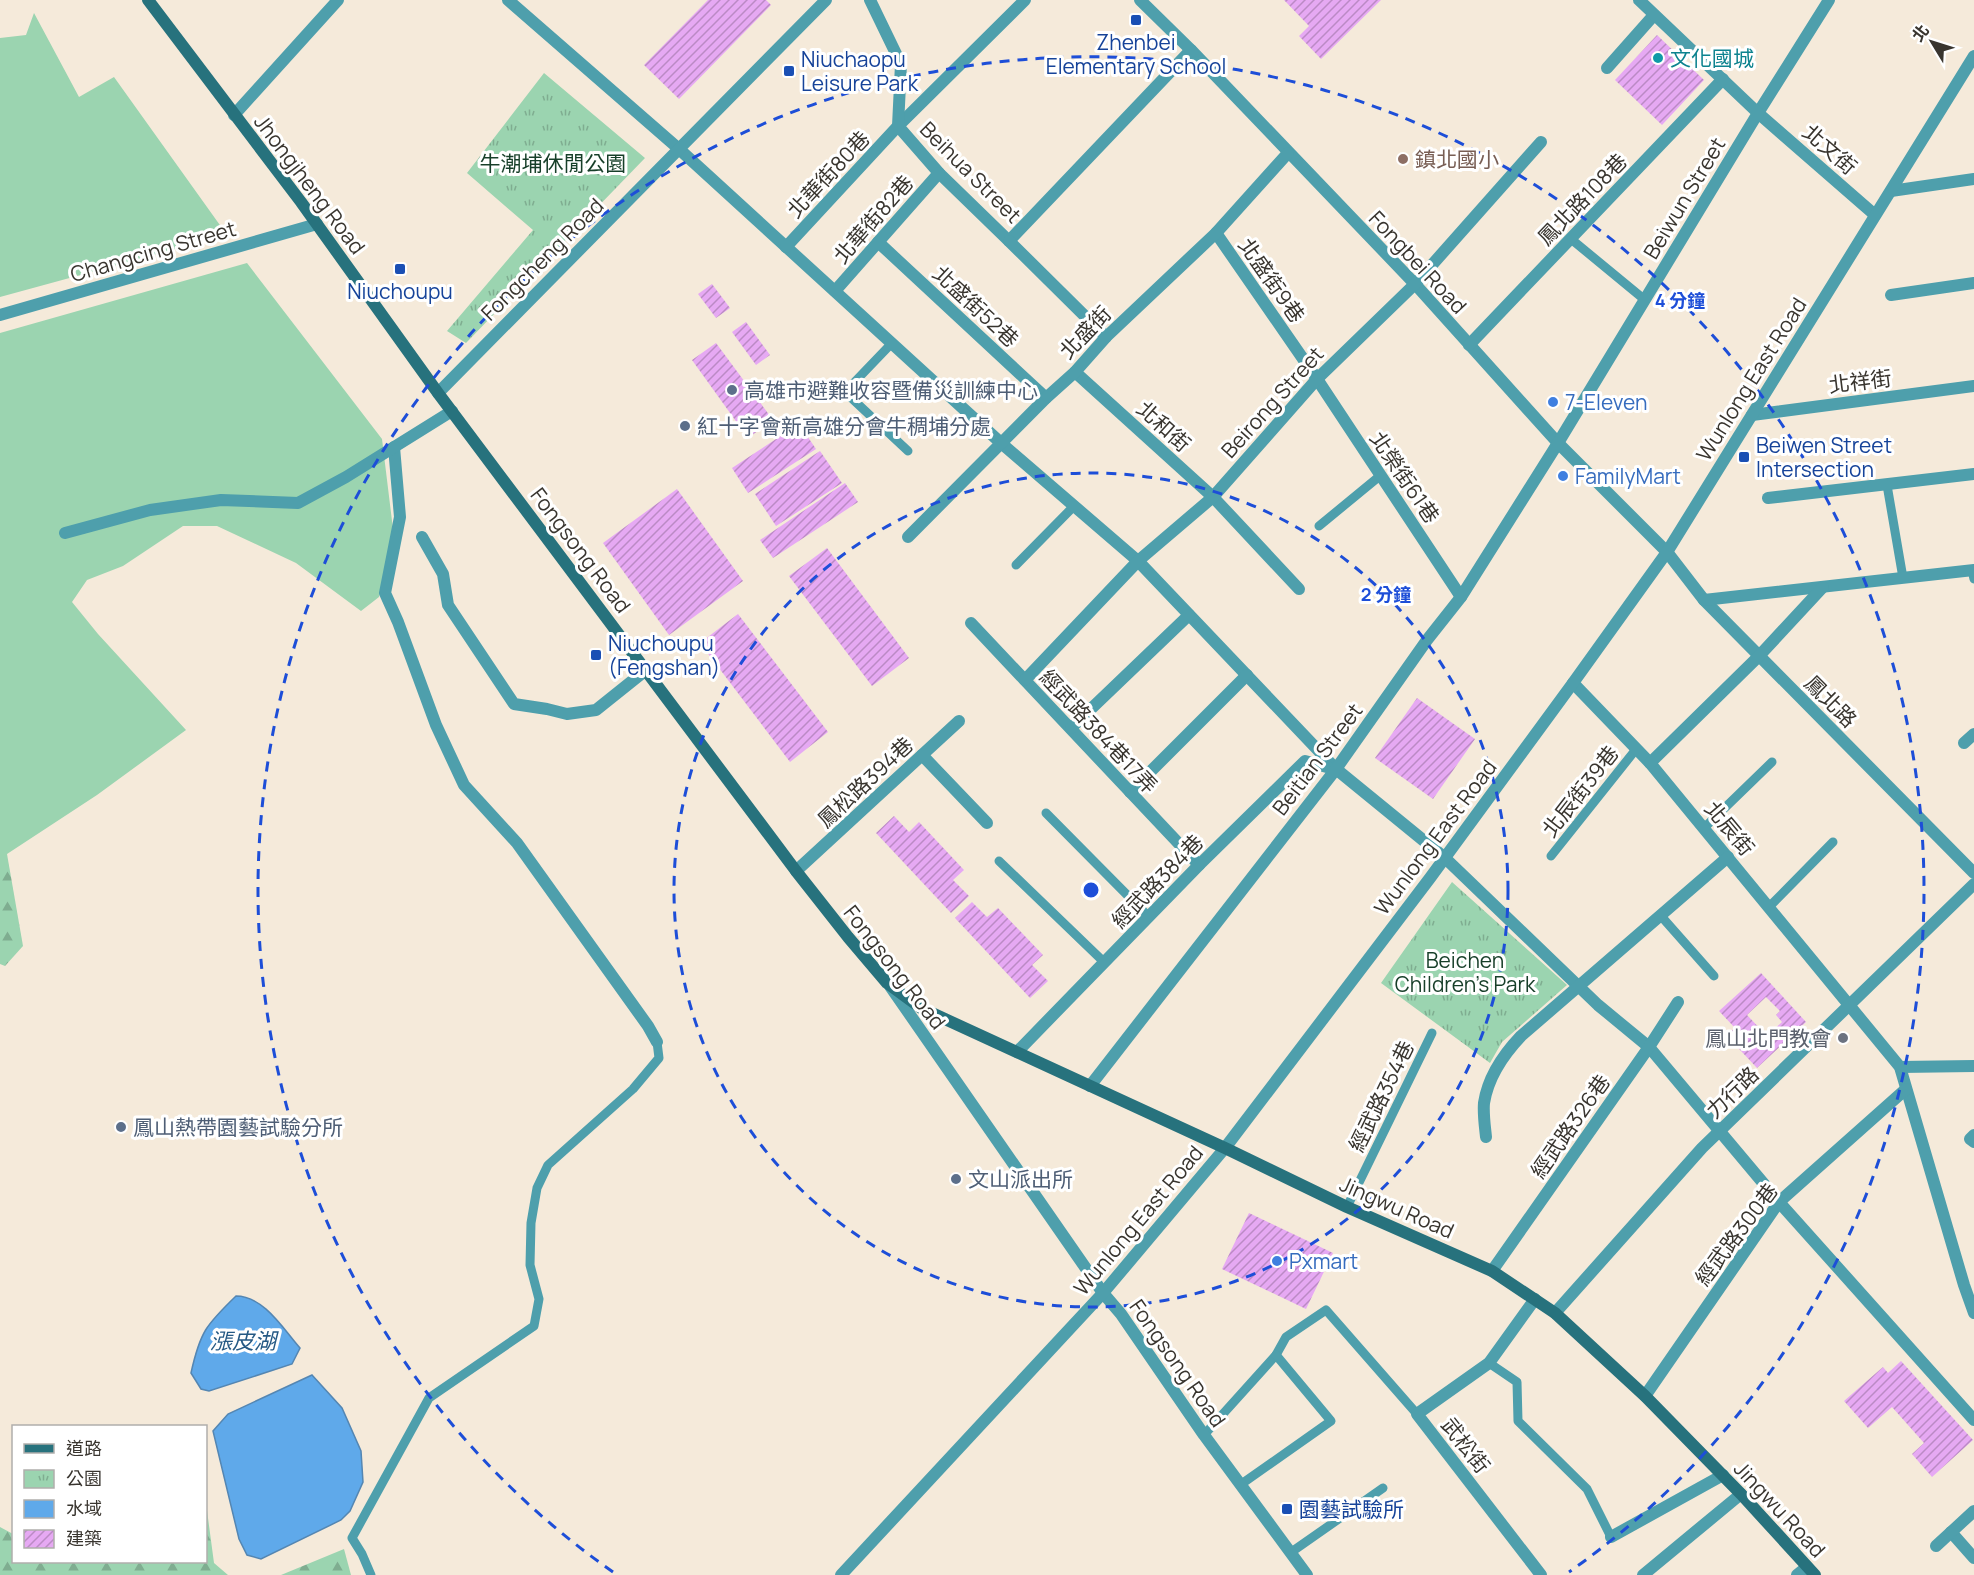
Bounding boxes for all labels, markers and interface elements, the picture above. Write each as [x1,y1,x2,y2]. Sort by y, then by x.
north arrow [1902,12,1962,72]
marker: Zhenbei Elementary School [1129,13,1143,27]
text: 北 [1907,20,1934,46]
place label: Zhenbei Elementary School [1046,28,1226,80]
place label: 文化國城 [1670,44,1754,72]
place label: Niuchaopu Leisure Park [801,45,919,97]
marker: 文化國城 [1651,51,1665,65]
marker: Niuchaopu Leisure Park [782,64,796,78]
street label: Jhongjheng Road [248,108,372,260]
street label: Beihua Street [914,115,1028,229]
street label: 北文街 [1797,118,1863,180]
street label: 北華街80巷 [781,125,875,223]
street label: Beiwun Street [1637,132,1731,264]
place label: 鎮北國小 [1415,145,1499,173]
street label: 鳳北路108巷 [1531,147,1633,251]
park label: 牛潮埔休閒公園 [480,149,627,177]
marker: 鎮北國小 [1396,152,1410,166]
street label: 北華街82巷 [827,169,919,269]
street label: Fongcheng Road [475,192,609,326]
street label: Fongbei Road [1363,204,1473,320]
street label: Changcing Street [67,214,239,288]
street label: 北盛街9巷 [1233,232,1311,328]
street label: 北盛街52巷 [927,259,1025,353]
marker: Niuchoupu [393,262,407,276]
place label: Niuchoupu [347,277,453,305]
text: 4 分鐘 [1655,288,1705,312]
street label: Wunlong East Road [1689,292,1813,466]
street label: 北盛街 [1053,300,1117,364]
street label: Beirong Street [1215,340,1329,464]
street label: 北祥街 [1827,363,1893,399]
place label: 高雄市避難收容暨備災訓練中心 [744,376,1038,404]
marker: 高雄市避難收容暨備災訓練中心 [725,383,739,397]
place label: 7-Eleven [1565,388,1648,416]
street label: 北和街 [1131,395,1197,457]
marker: 7-Eleven [1546,395,1560,409]
place label: 紅十字會新高雄分會牛稠埔分處 [697,412,991,440]
marker: 紅十字會新高雄分會牛稠埔分處 [678,419,692,433]
street label: 北榮街61巷 [1364,426,1446,528]
place label: Beiwen Street Intersection [1756,431,1892,483]
marker: Beiwen Street Intersection [1737,450,1751,464]
place label: FamilyMart [1575,462,1681,490]
marker: FamilyMart [1556,469,1570,483]
street label: Fongsong Road [525,482,637,618]
text: 2 分鐘 [1361,582,1411,606]
place label: Niuchoupu (Fengshan) [608,629,720,681]
marker: Niuchoupu (Fengshan) [589,648,603,662]
street label: 經武路384巷17弄 [1034,663,1164,799]
street label: 鳳北路 [1799,669,1863,733]
street label: Beitian Street [1266,697,1368,821]
street label: 鳳松路394巷 [811,730,919,834]
street label: 北辰街39巷 [1536,740,1624,842]
street label: Wunlong East Road [1367,754,1503,920]
street label: 北辰街 [1699,795,1761,861]
street label: 經武路384巷 [1105,828,1209,934]
centre of rings [1081,880,1101,900]
street label: Fongsong Road [838,899,952,1035]
park label: Beichen Children's Park [1395,946,1536,998]
place label: 鳳山北門教會 [1705,1024,1831,1052]
marker: 鳳山北門教會 [1836,1031,1850,1045]
street label: 經武路354巷 [1342,1036,1420,1156]
street label: 力行路 [1700,1060,1764,1124]
street label: 經武路326巷 [1524,1069,1616,1183]
place label: 鳳山熱帶園藝試驗分所 [133,1113,343,1141]
marker: 鳳山熱帶園藝試驗分所 [114,1120,128,1134]
street label: Wunlong East Road [1067,1139,1209,1301]
place label: 文山派出所 [968,1165,1073,1193]
street label: Jingwu Road [1336,1169,1458,1245]
marker: 文山派出所 [949,1172,963,1186]
street label: 經武路300巷 [1688,1177,1784,1291]
place label: Pxmart [1289,1247,1358,1275]
marker: Pxmart [1270,1254,1284,1268]
street label: Fongsong Road [1124,1294,1232,1432]
water label: 漲皮湖 [210,1326,279,1356]
street label: 武松街 [1436,1412,1496,1478]
legend [12,1425,207,1563]
text: 道路 [66,1436,102,1460]
street label: Jingwu Road [1728,1455,1832,1563]
text: 公園 [66,1466,102,1490]
place label: 園藝試驗所 [1299,1495,1404,1523]
text: 水域 [66,1496,102,1520]
marker: 園藝試驗所 [1280,1502,1294,1516]
text: 建築 [66,1526,102,1550]

